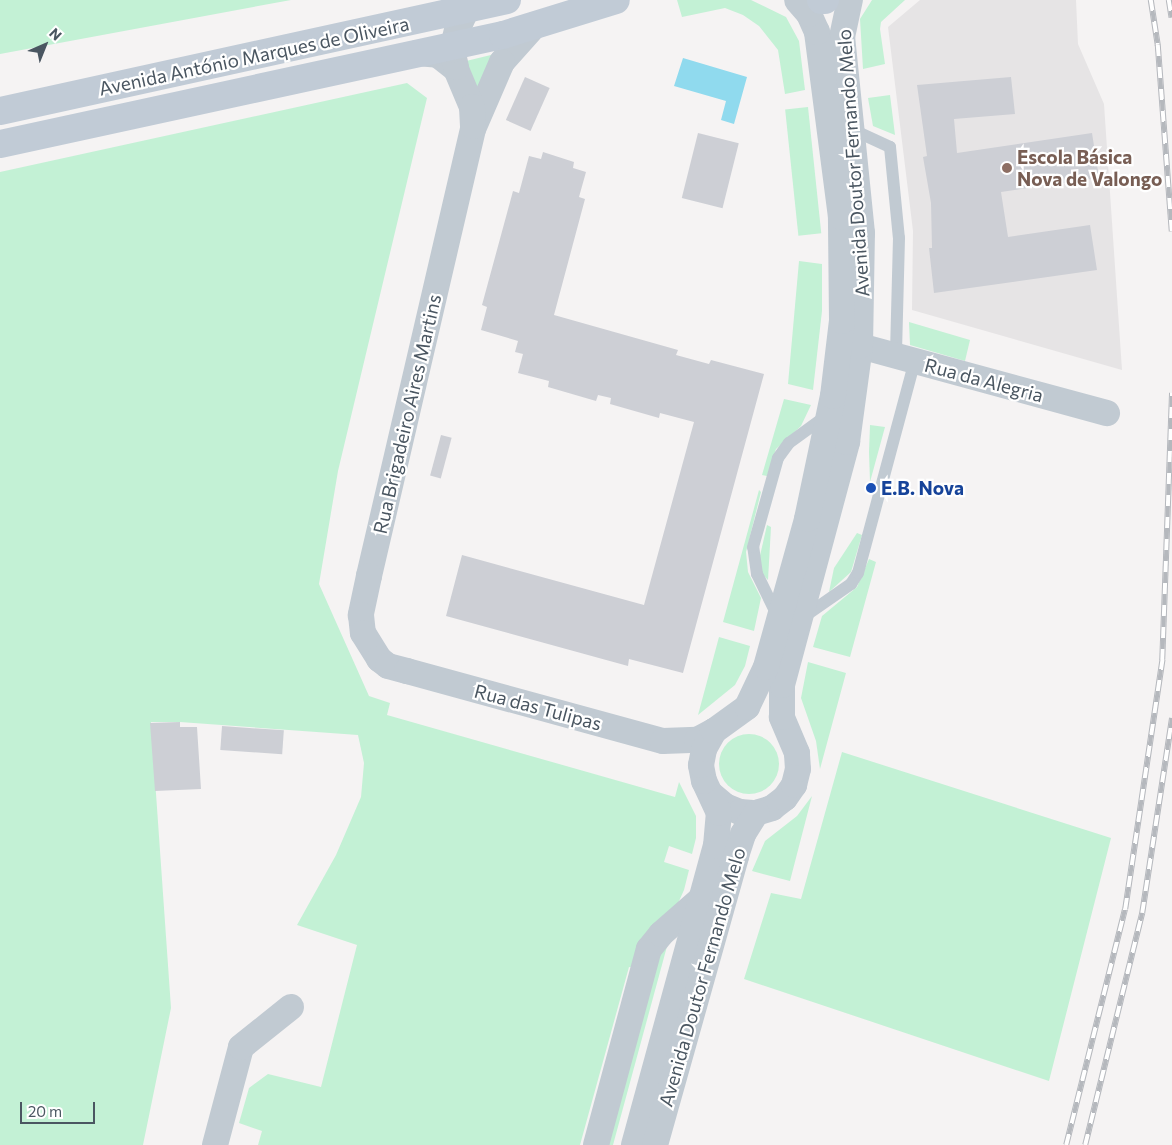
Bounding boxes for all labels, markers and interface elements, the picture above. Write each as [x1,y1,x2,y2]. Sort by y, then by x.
street label: Avenida António Marques de Oliveira [97,12,411,100]
north arrow [20,20,70,70]
text: N [46,24,65,44]
street label: Avenida Doutor Fernando Melo [832,28,874,298]
place label: Escola Básica Nova de Valongo [1017,146,1162,190]
marker: Escola Básica Nova de Valongo [1001,162,1013,174]
street label: Rua Brigadeiro Aires Martins [368,292,446,536]
street label: Rua da Alegria [922,353,1046,407]
place label: E.B. Nova [881,477,964,499]
marker: E.B. Nova [865,482,877,494]
street label: Rua das Tulipas [472,679,604,735]
street label: Avenida Doutor Fernando Melo [654,845,750,1109]
scale bar [22,1092,98,1124]
text: 20 m [28,1102,62,1120]

